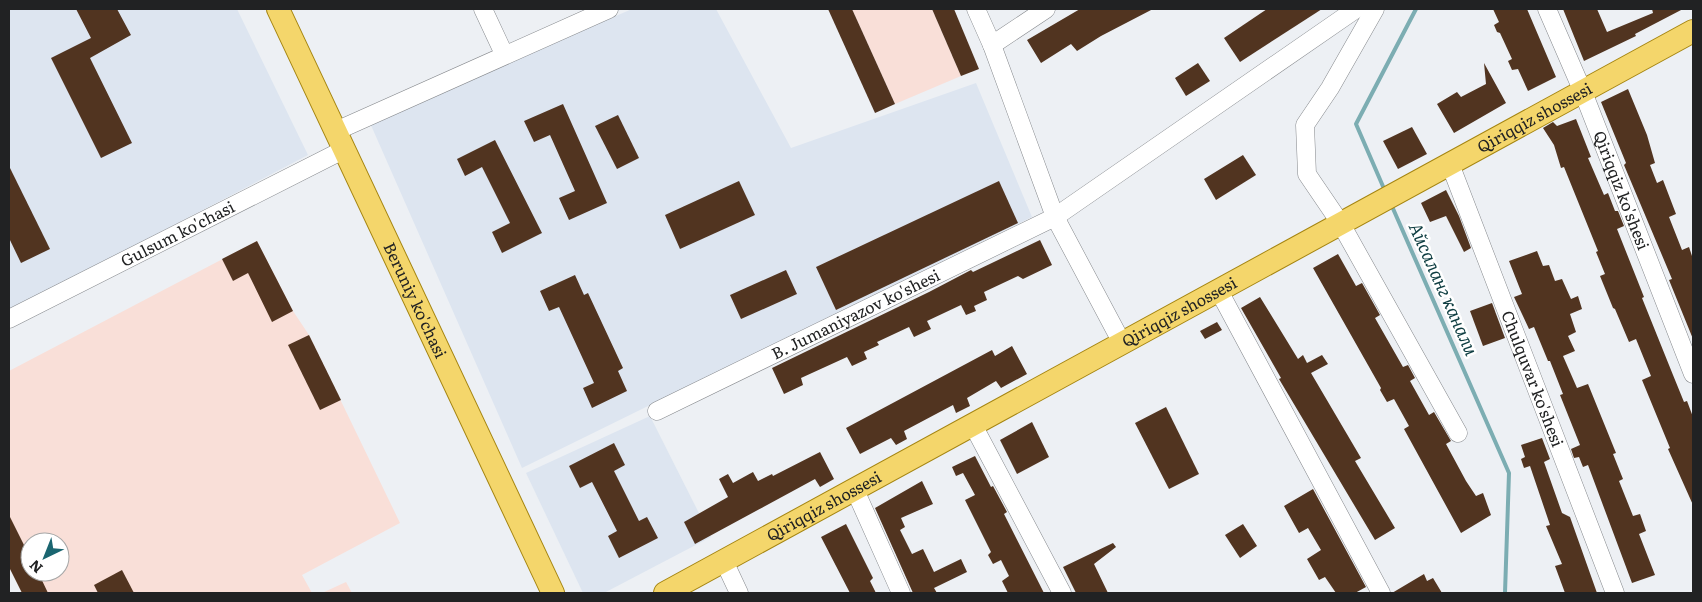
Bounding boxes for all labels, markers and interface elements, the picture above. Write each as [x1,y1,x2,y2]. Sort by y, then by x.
street label: Qiriqqiz shossesi [1472,76,1596,158]
street label: Qiriqqiz ko'shesi [1588,127,1656,253]
street label: Gulsum ko'chasi [116,194,238,272]
water label: Айсаланг канали [1403,217,1486,360]
street label: Beruniy ko'chasi [378,238,454,362]
street label: B. Jumaniyazov ko'shesi [767,262,943,364]
street label: Qiriqqiz shossesi [1117,270,1241,352]
street label: Chulquvar ko'shesi [1496,307,1571,450]
street label: Qiriqqiz shossesi [762,464,885,546]
north arrow [20,532,70,582]
text: N [24,556,47,579]

